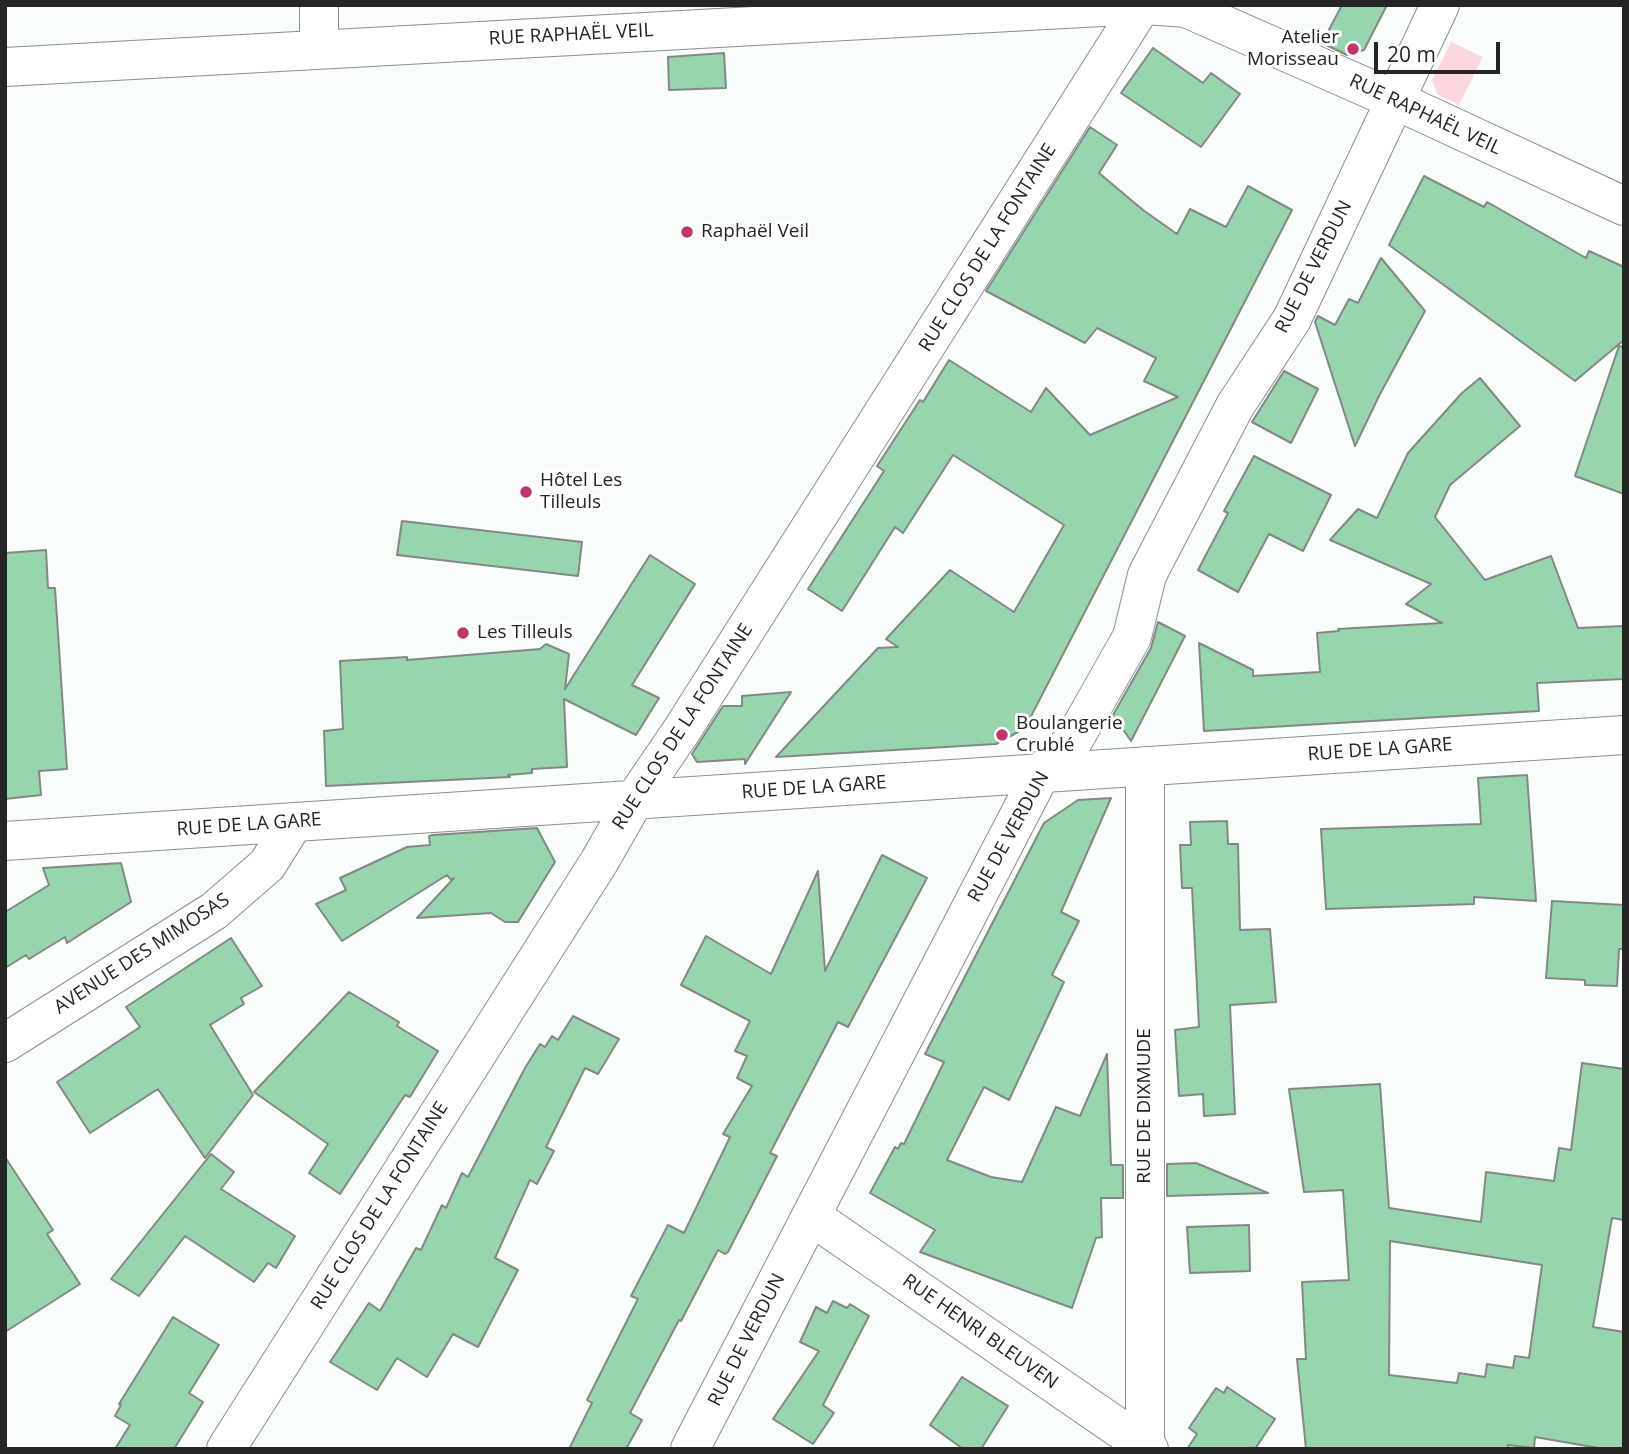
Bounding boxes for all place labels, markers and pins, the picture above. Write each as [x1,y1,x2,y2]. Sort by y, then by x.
place label: Atelier Morisseau [1247,27,1339,71]
marker: Atelier Morisseau [1345,41,1361,57]
place label: Raphaël Veil [701,221,809,243]
marker: Raphaël Veil [679,224,695,240]
place label: Hôtel Les Tilleuls [540,470,622,514]
marker: Hôtel Les Tilleuls [518,484,534,500]
place label: Les Tilleuls [477,622,573,644]
marker: Les Tilleuls [455,625,471,641]
place label: Boulangerie Crublé [1016,713,1123,757]
marker: Boulangerie Crublé [994,727,1010,743]

